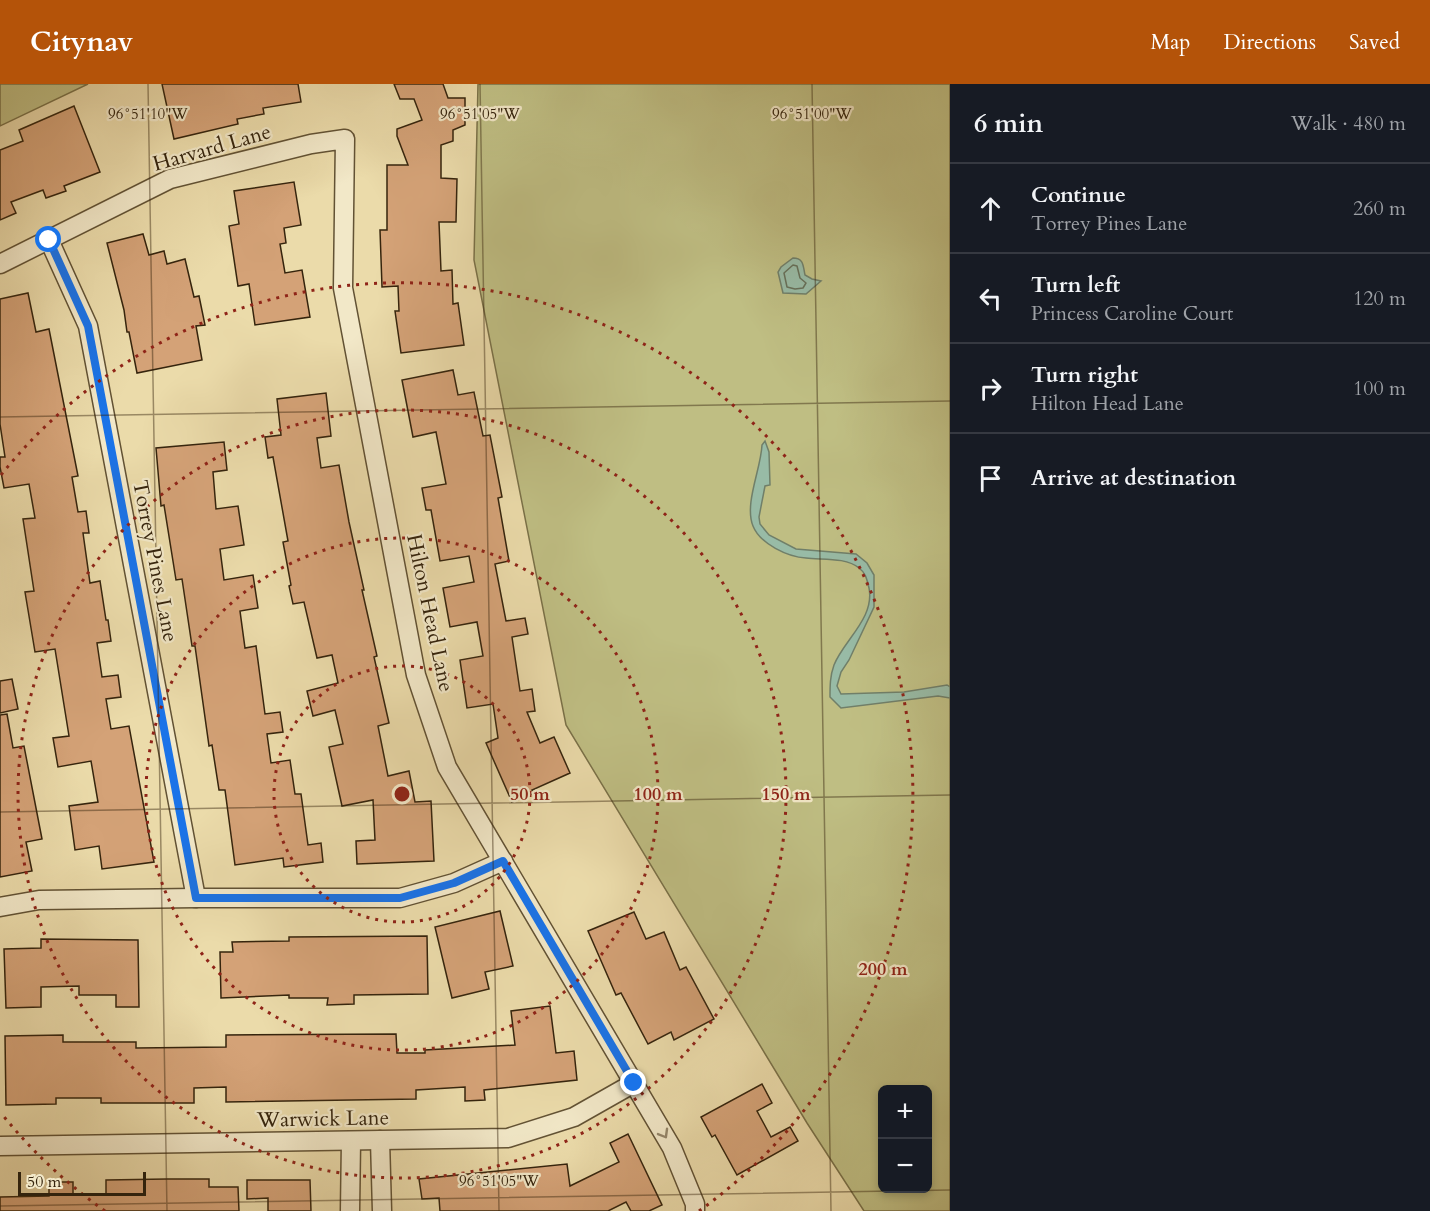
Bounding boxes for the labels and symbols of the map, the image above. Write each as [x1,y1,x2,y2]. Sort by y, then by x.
text: 96°51'10"W [108,104,188,124]
text: 96°51'05"W [440,104,520,124]
text: 96°51'00"W [772,104,852,124]
street label: Harvard Lane [150,117,274,179]
route start [35,226,61,252]
street label: Torrey Pines Lane [125,478,185,644]
street label: Hilton Head Lane [399,531,461,695]
text: 50 m [510,782,550,807]
text: 100 m [633,782,683,807]
text: 150 m [761,782,811,807]
centre of rings [392,784,412,804]
text: 200 m [858,957,908,982]
route end [620,1069,646,1095]
street label: Warwick Lane [256,1103,389,1135]
one-way arrow [656,1128,668,1138]
scale bar [18,1169,146,1196]
text: 96°51'05"W [459,1171,539,1191]

